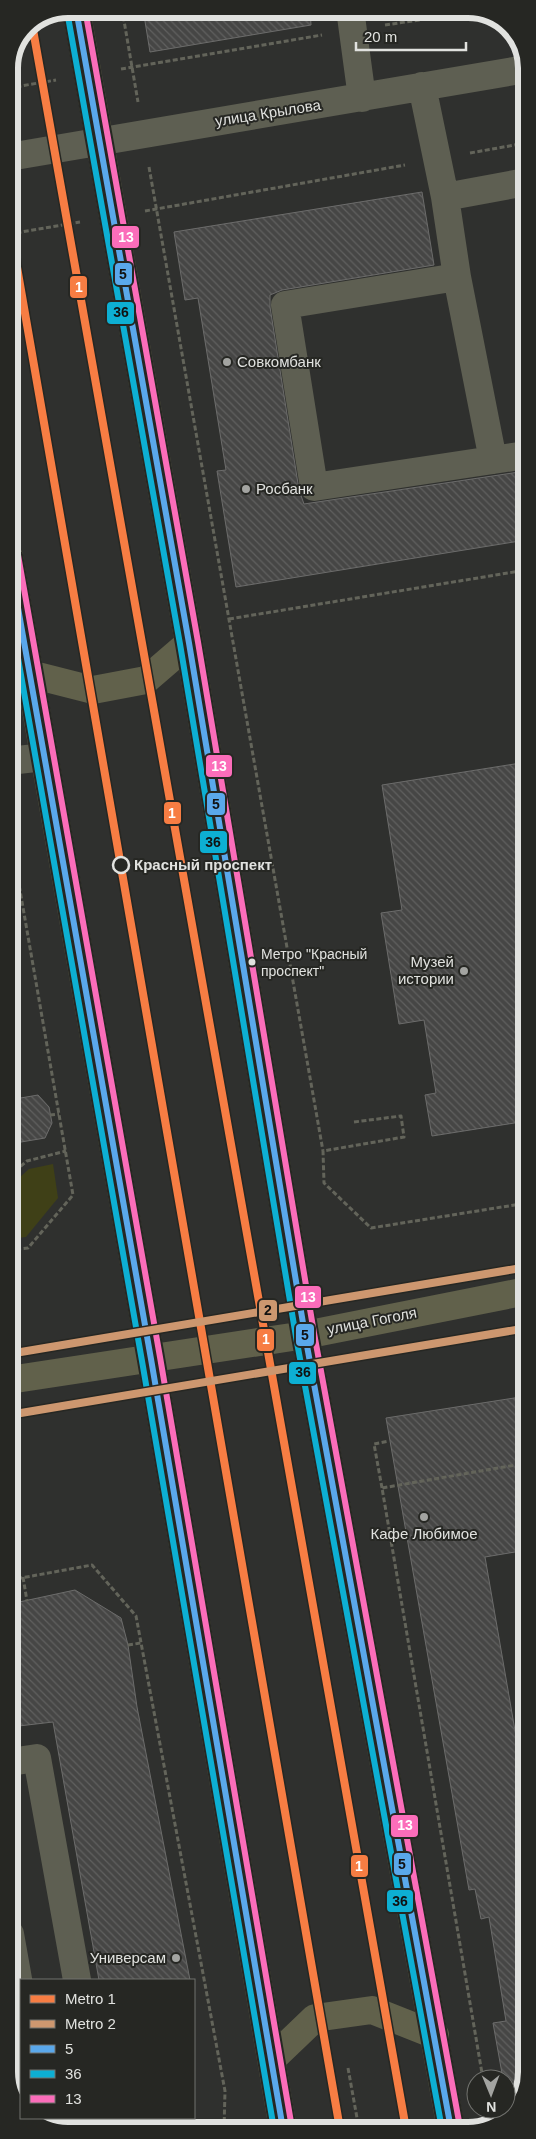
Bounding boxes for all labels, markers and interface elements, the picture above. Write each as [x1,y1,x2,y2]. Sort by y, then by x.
scale bar [356,20,466,52]
text: 20 m [364,28,397,45]
street label: улица Крылова [214,96,323,129]
line badge: 13 [111,225,140,249]
text: 13 [118,229,134,245]
line badge: 5 [114,262,133,286]
text: 5 [119,266,127,282]
line badge: 1 [69,275,88,299]
text: 1 [75,279,83,295]
line badge: 36 [106,301,135,325]
text: 36 [113,304,129,320]
place label: Совкомбанк [237,353,321,370]
marker: Совкомбанк [221,356,233,368]
place label: Росбанк [256,480,313,497]
marker: Росбанк [240,483,252,495]
line badge: 13 [205,754,233,778]
text: 13 [211,758,227,774]
line badge: 5 [206,792,226,816]
text: 5 [212,796,220,812]
line badge: 1 [163,801,182,825]
text: 1 [168,805,176,821]
line badge: 36 [199,830,228,854]
text: 36 [205,834,221,850]
marker: Красный проспект [112,856,130,874]
place label: Красный проспект [134,856,272,873]
place label: Метро "Красный проспект" [261,946,367,979]
place label: Музей истории [398,953,454,987]
marker: Метро "Красный проспект" [247,957,257,967]
marker: Музей истории [458,965,470,977]
line badge: 13 [294,1285,322,1309]
text: 13 [300,1289,316,1305]
line badge: 2 [258,1299,278,1322]
text: 2 [264,1302,272,1318]
street label: улица Гоголя [326,1303,418,1338]
line badge: 5 [295,1323,315,1347]
text: 5 [301,1327,309,1343]
line badge: 1 [256,1328,275,1352]
text: 1 [262,1331,270,1347]
line badge: 36 [288,1361,317,1385]
text: 36 [295,1364,311,1380]
marker: Кафе Любимое [418,1511,430,1523]
place label: Кафе Любимое [371,1525,478,1542]
line badge: 13 [390,1814,419,1838]
text: 13 [397,1817,413,1833]
line badge: 5 [393,1852,412,1876]
line badge: 1 [350,1854,369,1878]
text: 5 [398,1856,406,1872]
text: 1 [355,1858,363,1874]
line badge: 36 [386,1889,414,1913]
text: 36 [392,1893,408,1909]
place label: Универсам [90,1949,166,1966]
marker: Универсам [170,1952,182,1964]
legend [20,1979,195,2119]
text: Metro 1 [65,1990,116,2007]
text: Metro 2 [65,2015,116,2032]
text: 5 [65,2040,73,2057]
text: 36 [65,2065,82,2082]
north arrow [466,2069,516,2119]
text: 13 [65,2090,82,2107]
text: N [486,2099,496,2115]

